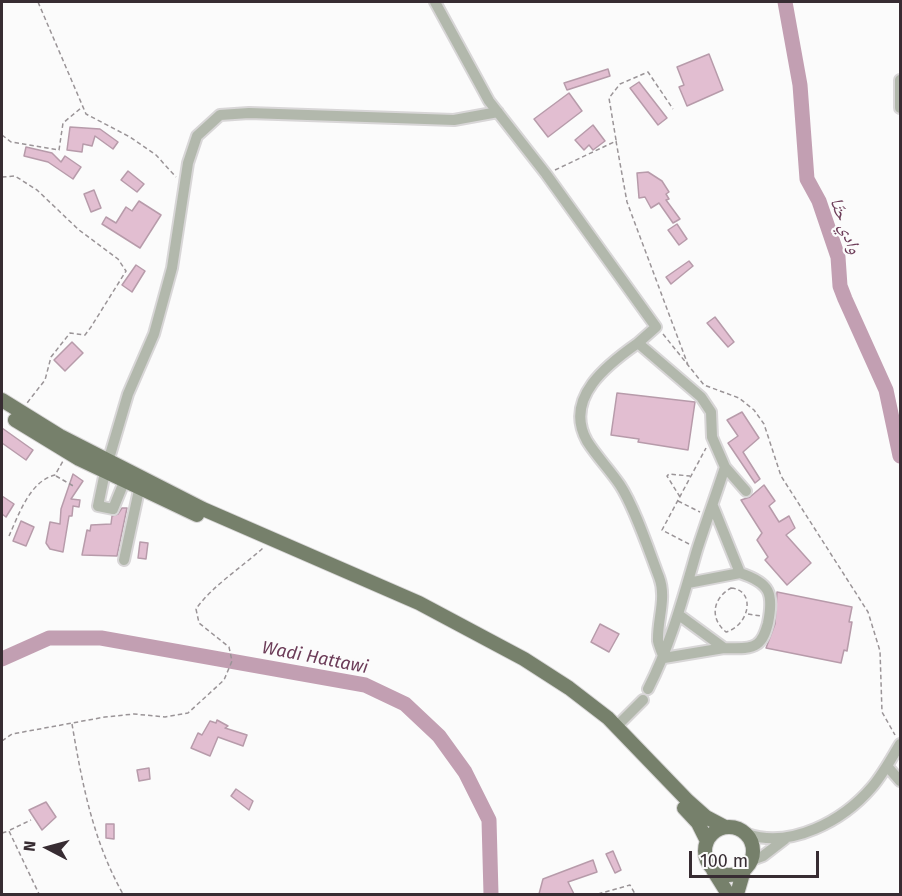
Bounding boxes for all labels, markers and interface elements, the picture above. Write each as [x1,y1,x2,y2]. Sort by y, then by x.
water label: وادي حتّا [825,195,865,257]
water label: Wadi Hattawi [260,637,370,679]
north arrow [18,818,78,878]
scale bar [692,839,822,877]
text: N [20,840,40,852]
text: 100 m [700,850,748,872]

